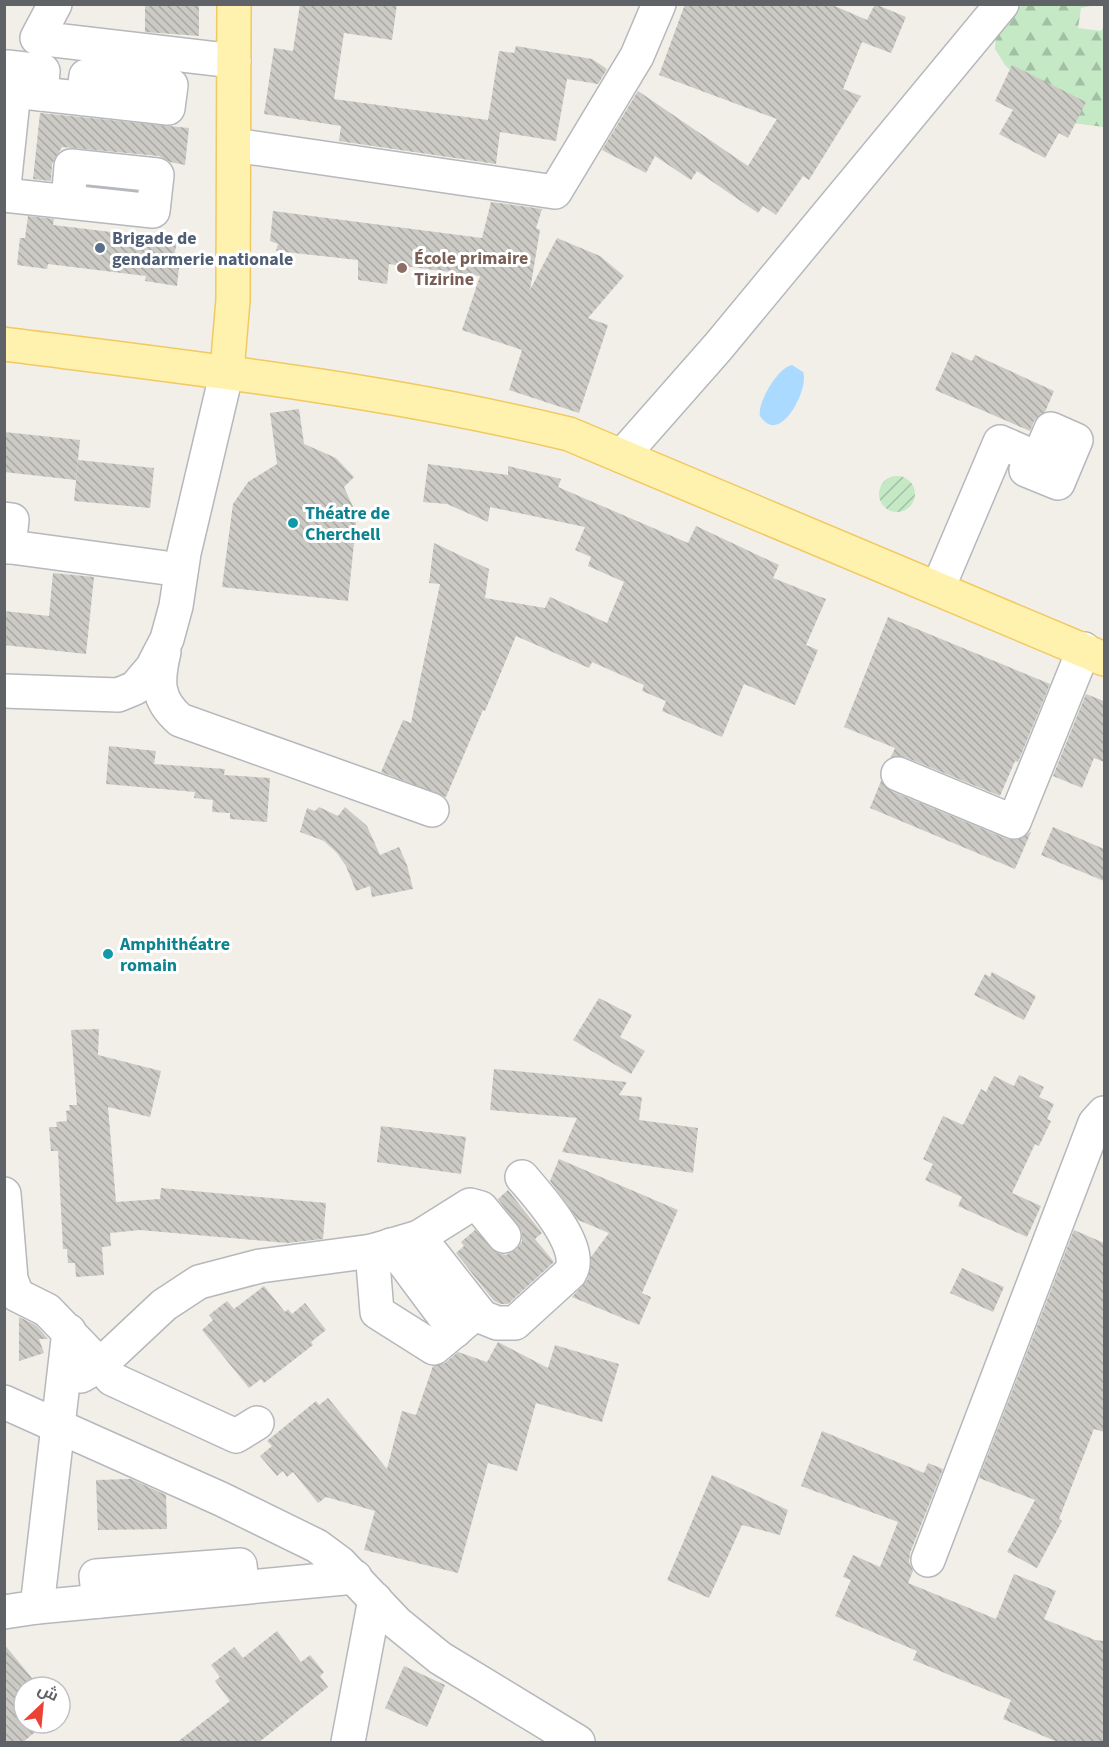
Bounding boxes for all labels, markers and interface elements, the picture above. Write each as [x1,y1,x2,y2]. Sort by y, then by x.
place label: Brigade de gendarmerie nationale [112,226,293,272]
marker: Brigade de gendarmerie nationale [93,241,107,255]
place label: École primaire Tizirine [414,246,528,292]
marker: École primaire Tizirine [395,261,409,275]
place label: Théatre de Cherchell [305,501,390,547]
marker: Théatre de Cherchell [286,516,300,530]
place label: Amphithéatre romain [119,932,230,978]
marker: Amphithéatre romain [101,947,115,961]
north arrow [12,1675,72,1735]
text: ش [34,1678,62,1707]

